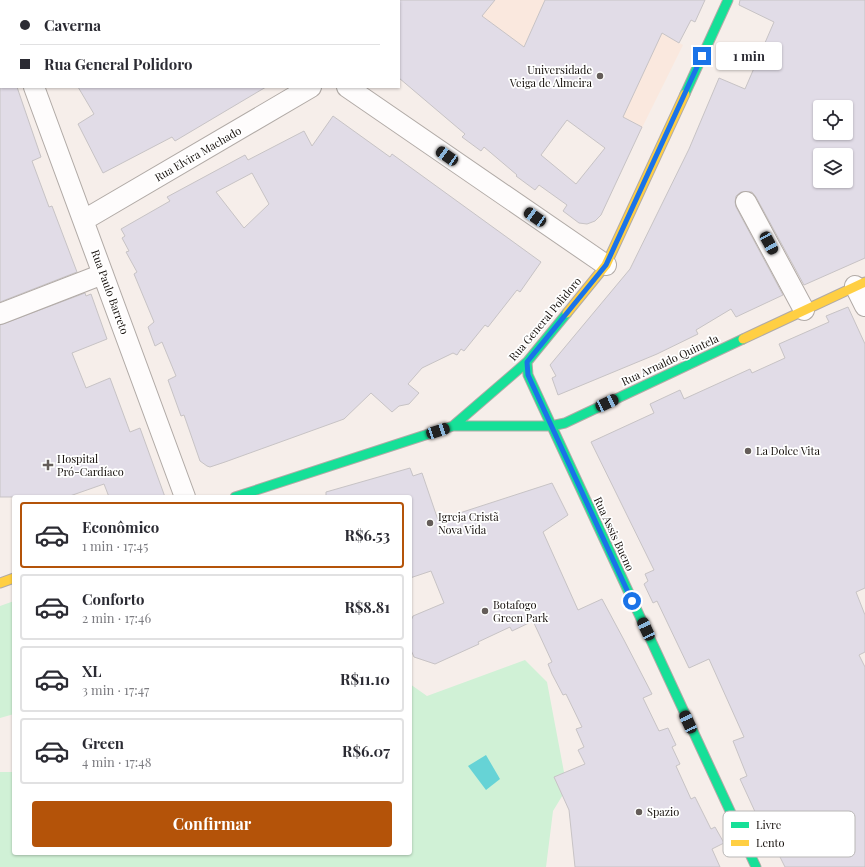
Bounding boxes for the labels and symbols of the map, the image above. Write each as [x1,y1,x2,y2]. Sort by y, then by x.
callout: 1 min [716,42,782,70]
route end [693,47,711,65]
place label: Universidade Veiga de Almeira [509,62,593,90]
marker: Universidade Veiga de Almeira [595,71,605,81]
street label: Rua Elvira Machado [152,123,244,184]
car [434,144,460,168]
car [522,205,548,229]
car [758,230,780,256]
street label: Rua Paulo Barreto [88,247,133,336]
street label: Rua General Polidoro [505,274,584,364]
street label: Rua Arnaldo Quintela [619,330,721,389]
car [594,392,620,414]
car [425,422,451,440]
place label: La Dolce Vita [756,443,820,458]
marker: La Dolce Vita [743,446,753,456]
place label: Hospital Pró-Cardíaco [57,451,124,479]
marker: Hospital Pró-Cardíaco [42,459,54,471]
street label: Rua Assis Bueno [591,494,638,573]
place label: Igreja Cristã Nova Vida [438,509,499,537]
marker: Igreja Cristã Nova Vida [425,518,435,528]
route start [623,592,641,610]
place label: Botafogo Green Park [493,597,548,625]
marker: Botafogo Green Park [480,606,490,616]
car [635,616,657,642]
car [677,709,699,735]
place label: Spazio [647,804,679,819]
marker: Spazio [634,807,644,817]
legend [723,811,855,857]
text: Livre [756,817,782,832]
text: Lento [756,835,785,850]

